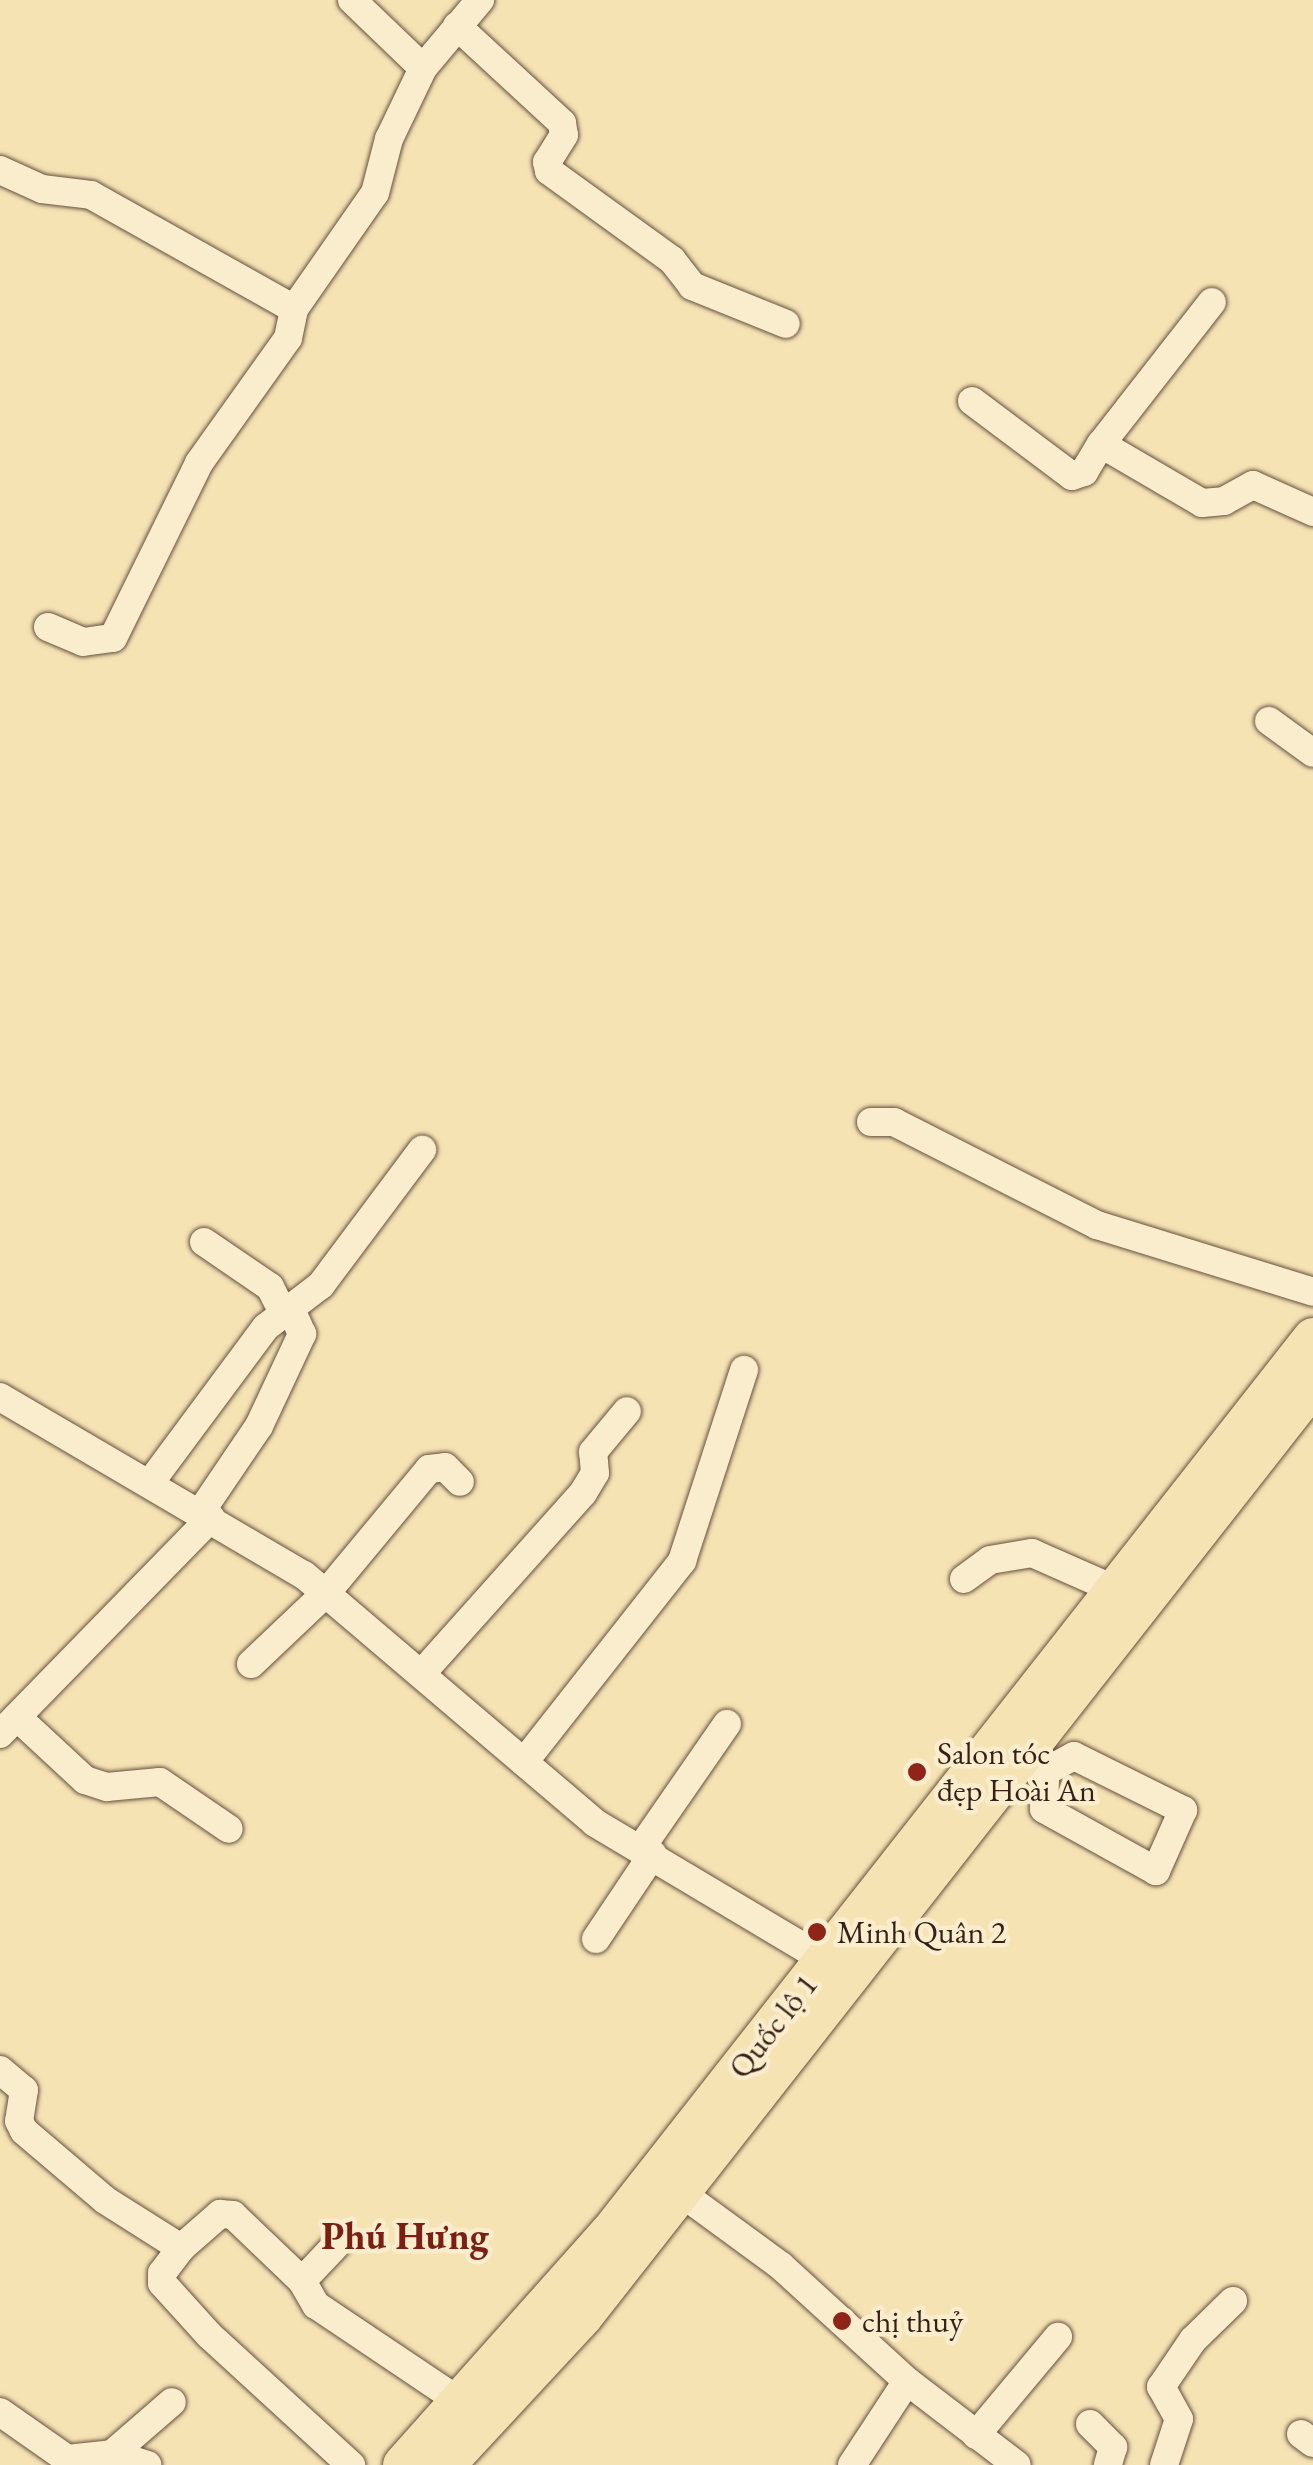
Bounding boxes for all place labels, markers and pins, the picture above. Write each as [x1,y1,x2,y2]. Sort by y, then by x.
place label: Salon tóc đẹp Hoài An [937,1735,1096,1810]
marker: Salon tóc đẹp Hoài An [906,1761,928,1783]
place label: Minh Quân 2 [837,1913,1006,1951]
marker: Minh Quân 2 [806,1921,828,1943]
place label: chị thuỷ [862,2302,963,2340]
marker: chị thuỷ [831,2310,853,2332]

